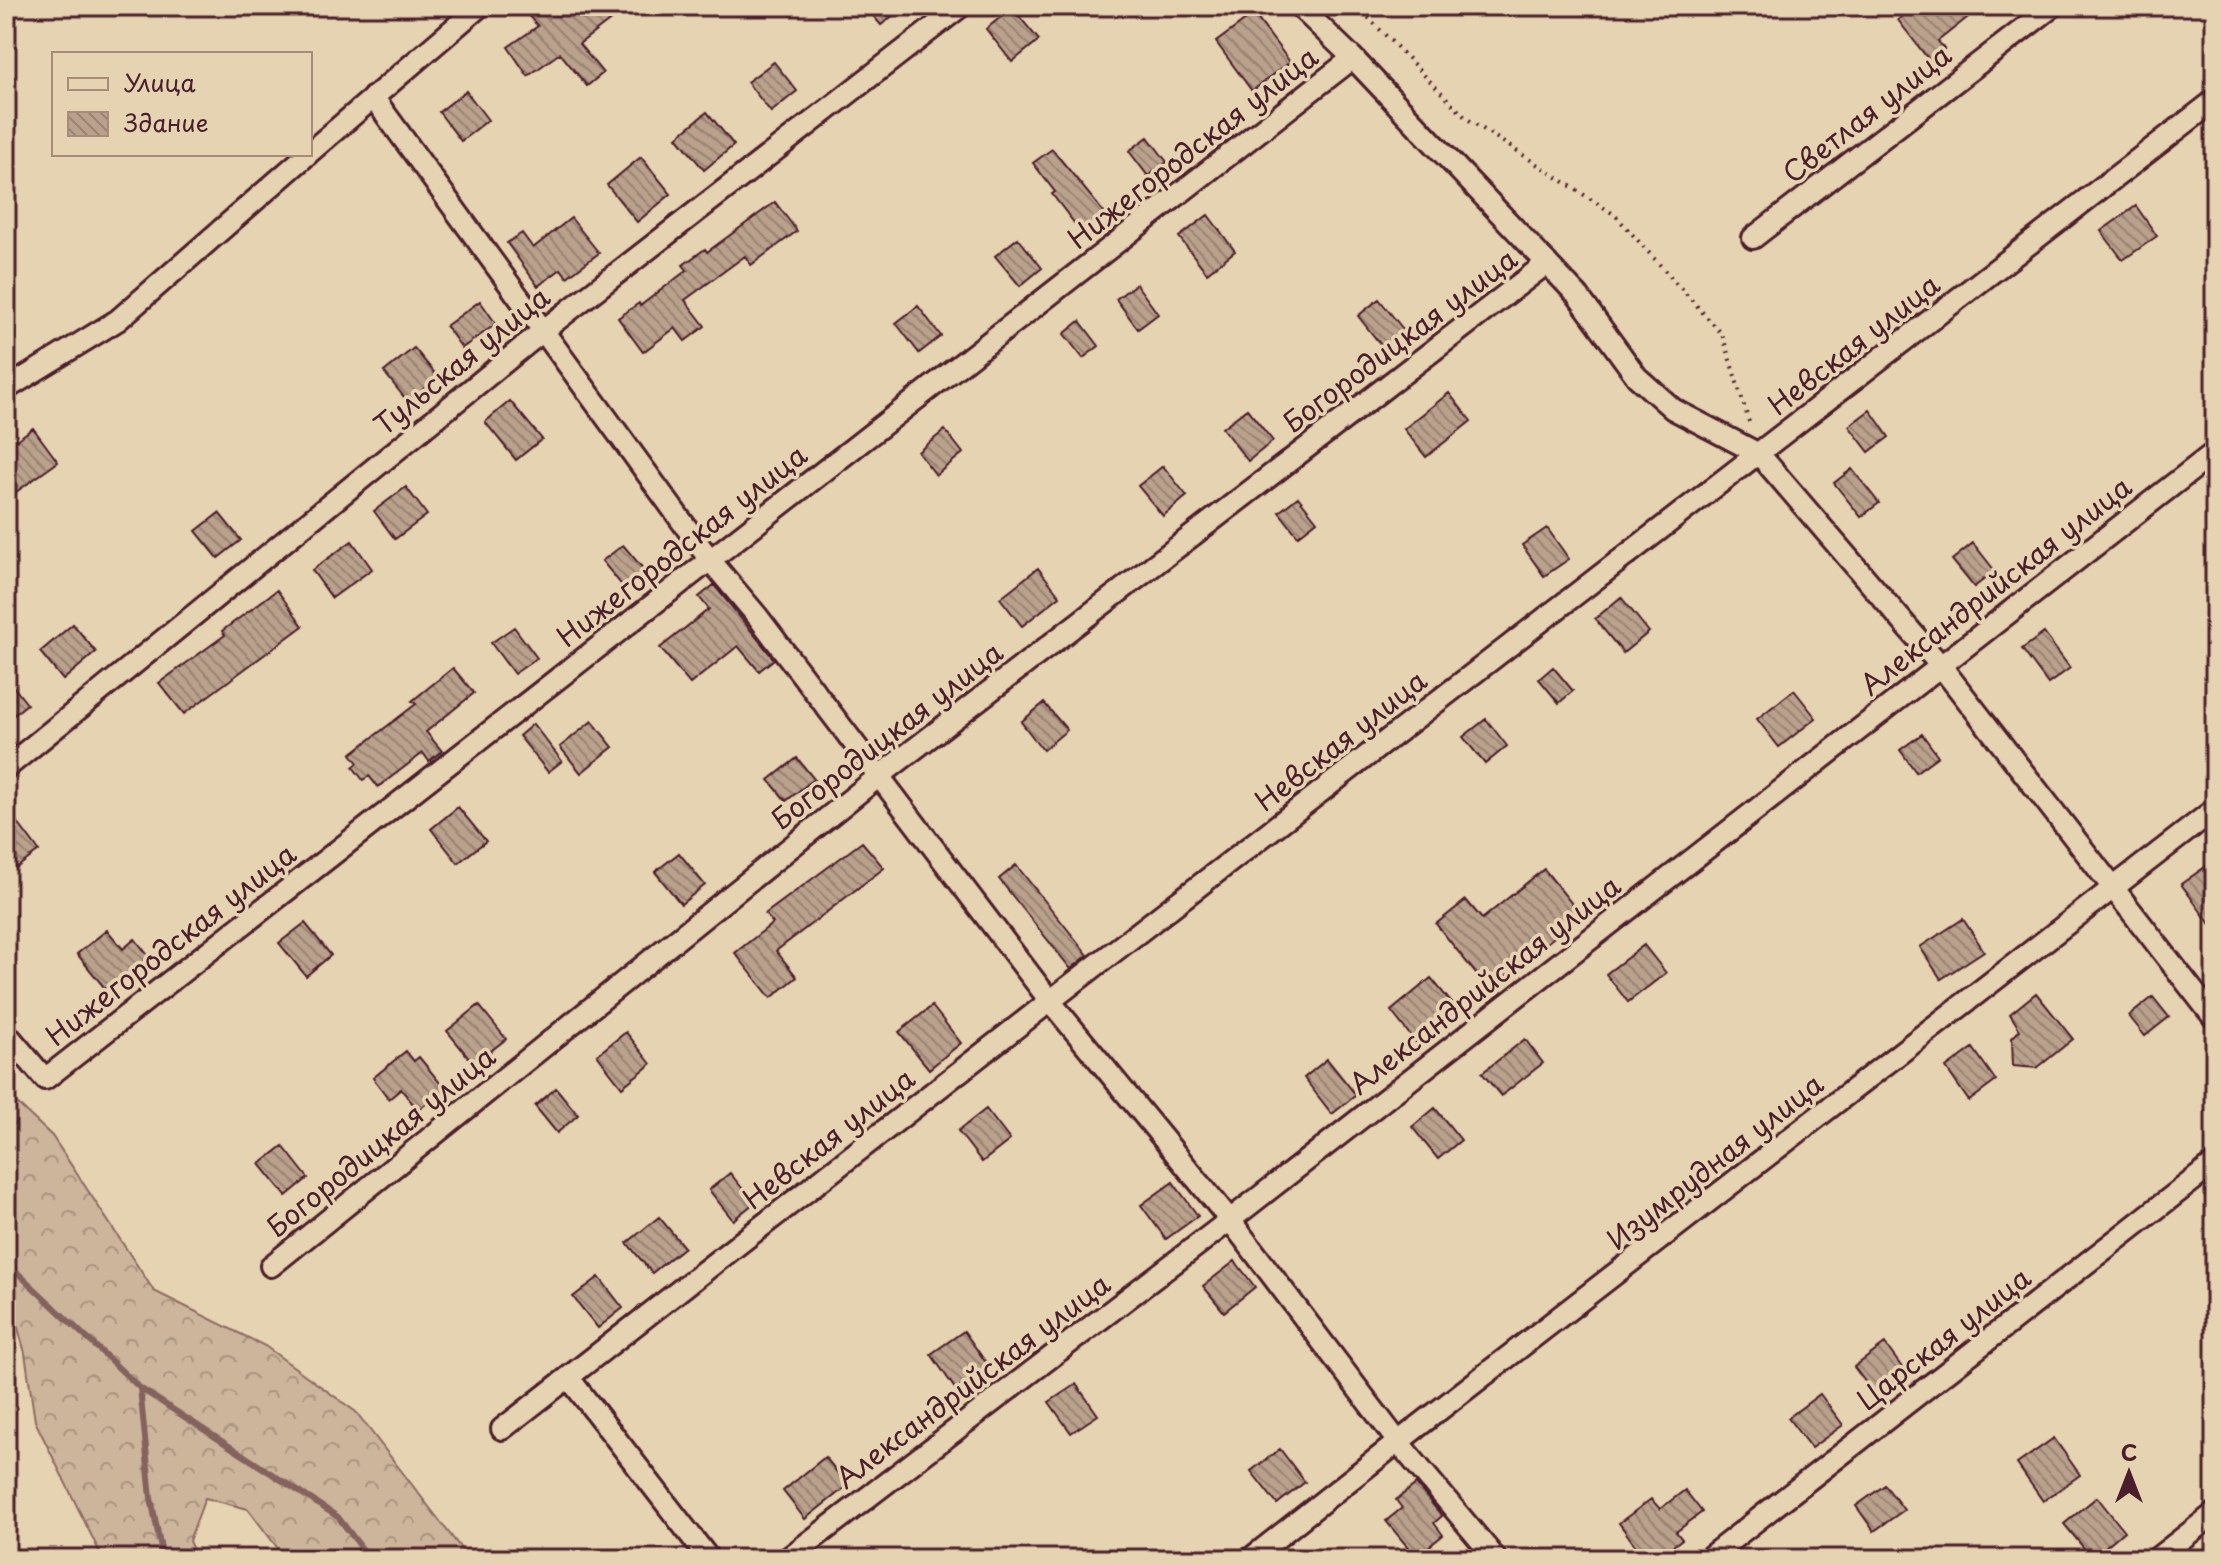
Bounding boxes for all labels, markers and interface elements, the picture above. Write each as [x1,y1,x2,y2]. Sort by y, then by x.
street label: Светлая улица [1772,33,1960,193]
street label: Нижегородская улица [1058,35,1327,258]
legend [52,52,312,156]
text: Улица [124,64,196,100]
text: Здание [124,104,209,140]
street label: Богородицкая улица [1273,237,1526,443]
street label: Невская улица [1758,263,1949,425]
street label: Тульская улица [364,275,559,445]
street label: Нижегородская улица [547,433,816,656]
street label: Александрийская улица [1850,465,2140,705]
street label: Богородицкая улица [761,630,1012,839]
street label: Невская улица [1245,659,1436,821]
street label: Нижегородская улица [36,832,305,1055]
street label: Александрийская улица [1339,864,1629,1104]
street label: Богородицкая улица [256,1034,504,1247]
street label: Невская улица [733,1057,924,1219]
street label: Изумрудная улица [1596,1062,1832,1259]
street label: Царская улица [1847,1256,2040,1420]
street label: Александрийская улица [826,1262,1119,1498]
north arrow [2089,1433,2169,1513]
text: С [2121,1435,2137,1468]

